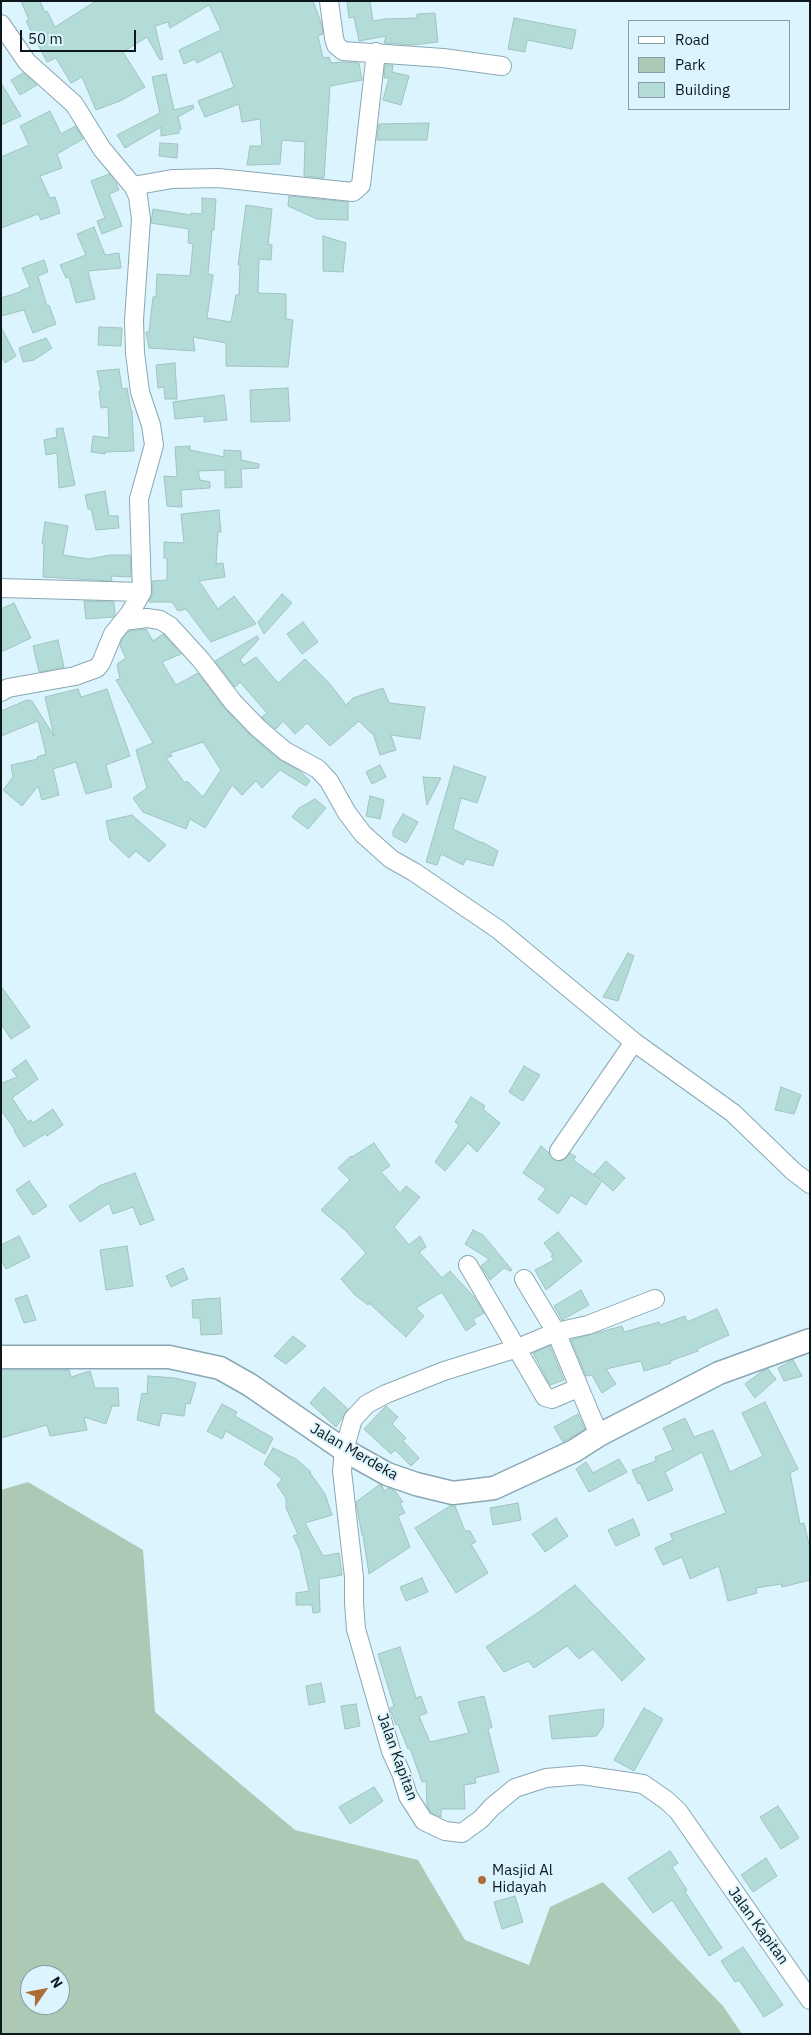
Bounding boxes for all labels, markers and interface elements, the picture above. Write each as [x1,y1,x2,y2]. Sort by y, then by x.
scale bar [22,20,139,52]
legend [628,20,791,110]
text: 50 m [28,29,63,48]
text: Road [675,30,710,49]
text: Park [675,55,705,74]
text: Building [675,80,730,99]
street label: Jalan Merdeka [307,1420,401,1484]
street label: Jalan Kapitan [373,1711,421,1803]
place label: Masjid Al Hidayah [492,1862,553,1897]
marker: Masjid Al Hidayah [476,1874,488,1886]
street label: Jalan Kapitan [724,1884,792,1968]
north arrow [20,1965,70,2015]
text: N [46,1973,67,1992]

